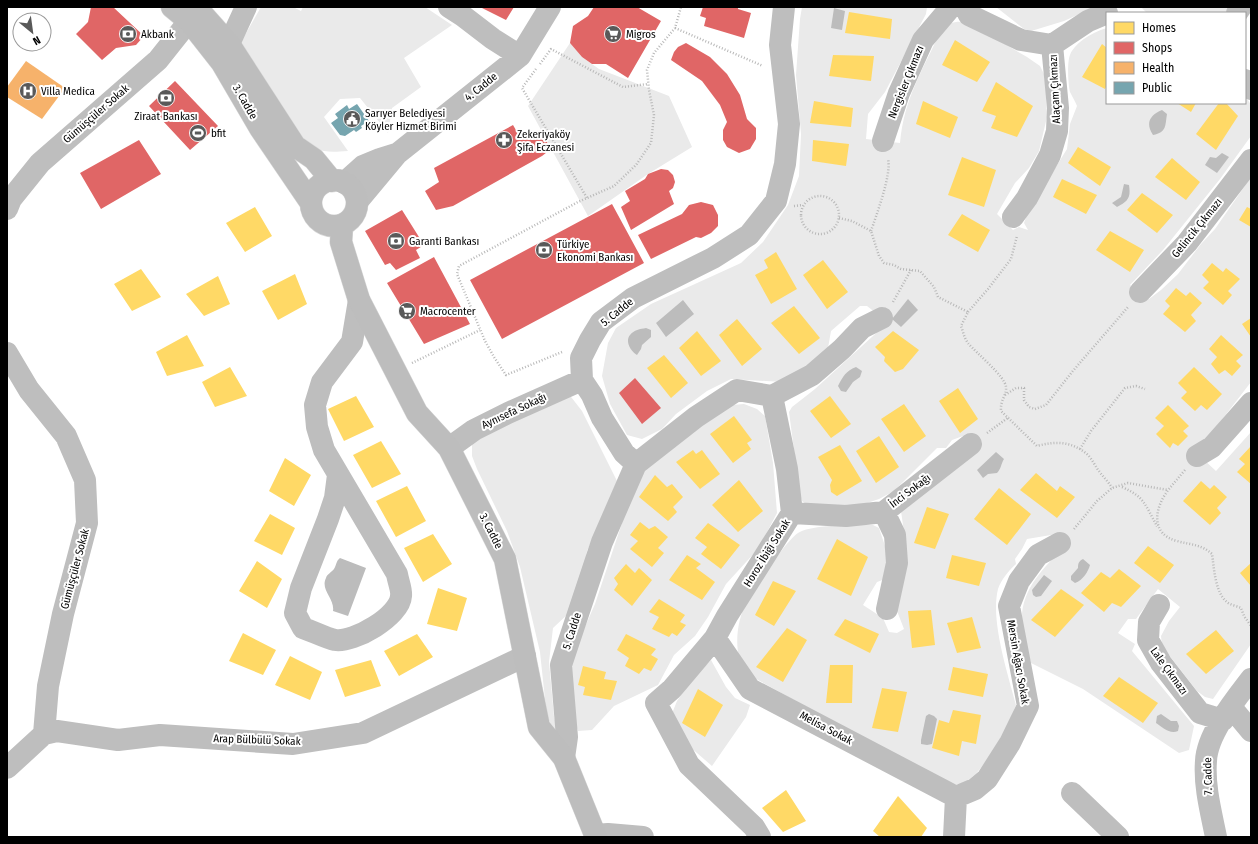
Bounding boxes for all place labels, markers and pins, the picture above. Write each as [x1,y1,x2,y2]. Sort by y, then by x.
bank icon: Akbank [118,24,138,44]
supermarket icon: Migros [603,24,623,44]
place label: Akbank [141,28,175,41]
place label: Migros [626,28,656,41]
hospital icon: Villa Medica [18,81,38,101]
place label: Villa Medica [41,85,95,98]
bank icon: Ziraat Bankası [156,88,176,108]
place label: Sarıyer Belediyesi Köyler Hizmet Birimi [365,107,457,133]
public building icon: Sarıyer Belediyesi Köyler Hizmet Birimi [342,109,362,129]
place label: Ziraat Bankası [134,110,198,123]
sports icon: bfit [188,123,208,143]
place label: bfit [211,127,227,140]
place label: Zekeriyaköy Şifa Eczanesi [517,128,575,154]
pharmacy icon: Zekeriyaköy Şifa Eczanesi [494,130,514,150]
bank icon: Garanti Bankası [386,231,406,251]
place label: Garanti Bankası [409,235,479,248]
place label: Türkiye Ekonomi Bankası [557,238,633,264]
bank icon: Türkiye Ekonomi Bankası [534,240,554,260]
supermarket icon: Macrocenter [397,301,417,321]
place label: Macrocenter [420,305,476,318]

